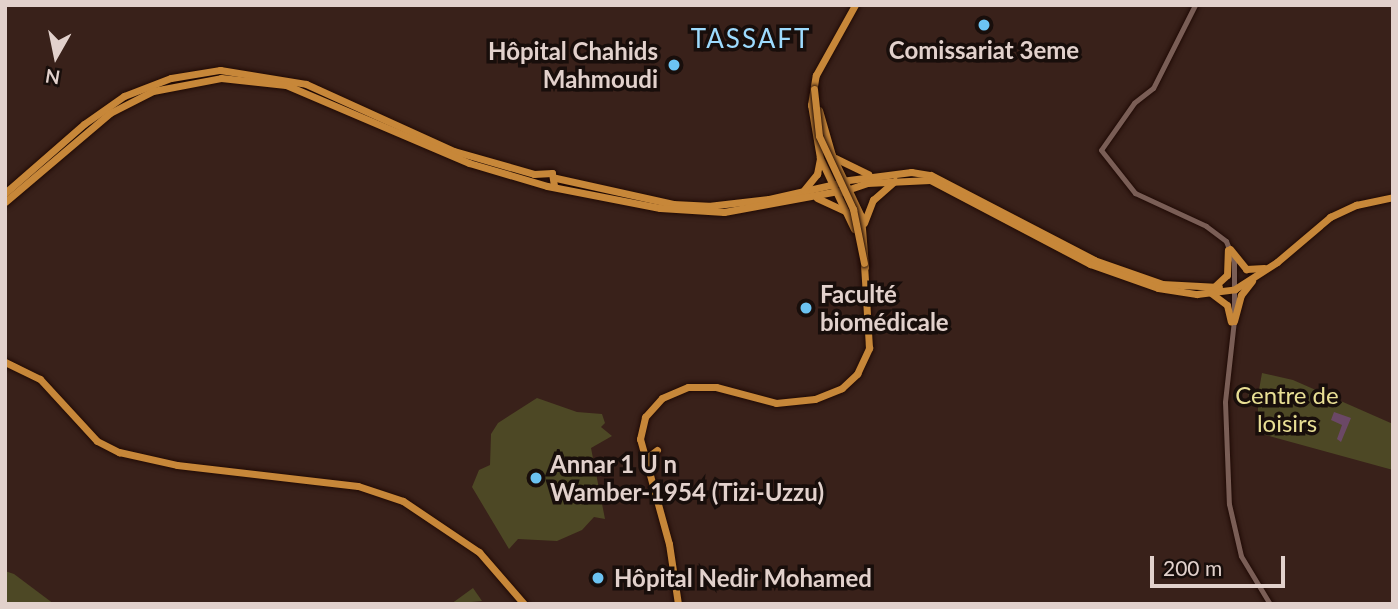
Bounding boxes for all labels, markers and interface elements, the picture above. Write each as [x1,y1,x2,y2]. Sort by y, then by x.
marker: Comissariat 3eme [976,17,992,33]
north arrow [21,21,91,91]
district label: TASSAFT [692,23,810,55]
place label: Comissariat 3eme [889,36,1079,64]
place label: Hôpital Chahids Mahmoudi [488,37,658,93]
marker: Hôpital Chahids Mahmoudi [664,55,684,75]
text: N [44,65,62,90]
place label: Faculté biomédicale [820,280,949,336]
marker: Faculté biomédicale [798,300,814,316]
park label: Centre de loisirs [1235,381,1339,437]
place label: Annar 1 U n Wamber-1954 (Tizi-Uzzu) [550,450,824,506]
marker: Annar 1 U n Wamber-1954 (Tizi-Uzzu) [528,470,544,486]
scale bar [1153,542,1288,586]
text: 200 m [1163,555,1222,580]
place label: Hôpital Nedir Mohamed [614,564,872,592]
marker: Hôpital Nedir Mohamed [588,568,608,588]

